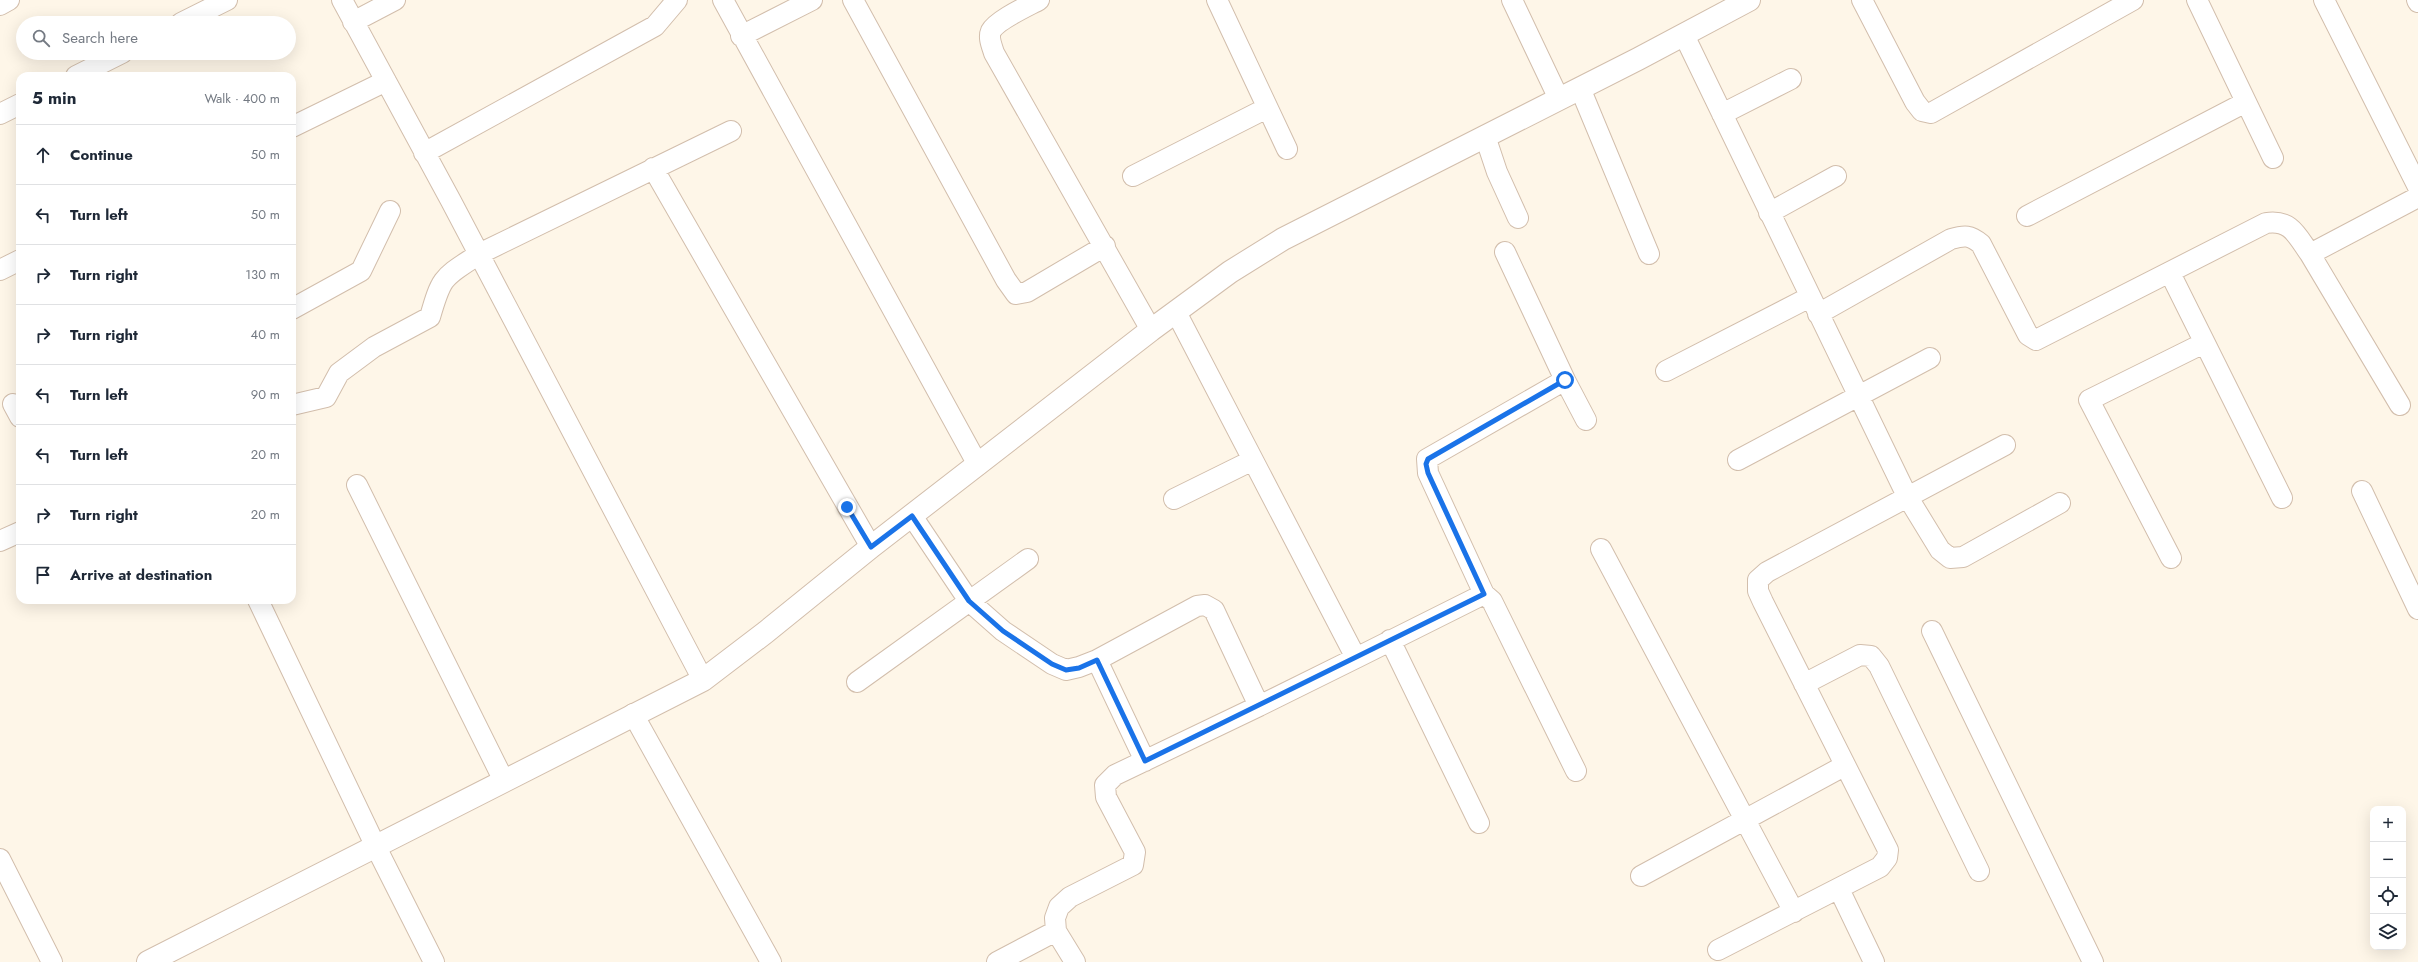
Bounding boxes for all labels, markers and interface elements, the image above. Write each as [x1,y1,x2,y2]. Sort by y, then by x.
search box [16,16,296,60]
icon: search [30,27,52,49]
text: Search here [62,27,138,49]
text: 5 min [32,86,76,110]
text: Walk · 400 m [205,89,280,108]
icon: ahead [32,144,54,166]
text: Continue [70,144,133,166]
text: 50 m [251,145,280,164]
icon: left [32,204,54,226]
text: Turn left [70,204,128,226]
text: 50 m [251,205,280,224]
icon: right [32,264,54,286]
text: Turn right [70,264,138,286]
text: 130 m [245,265,280,284]
icon: right [32,324,54,346]
text: Turn right [70,324,138,346]
text: 40 m [251,325,280,344]
route start [1556,371,1574,389]
icon: left [32,384,54,406]
text: Turn left [70,384,128,406]
text: 90 m [251,385,280,404]
icon: left [32,444,54,466]
text: Turn left [70,444,128,466]
text: 20 m [251,445,280,464]
route end [838,498,856,516]
icon: right [32,504,54,526]
text: Turn right [70,504,138,526]
text: 20 m [251,505,280,524]
icon: arrive [32,564,54,586]
text: Arrive at destination [70,564,212,586]
map controls [2370,806,2406,950]
button: + [2370,806,2406,842]
button: − [2370,842,2406,878]
button: locate [2370,878,2406,914]
button: layers [2370,914,2406,950]

